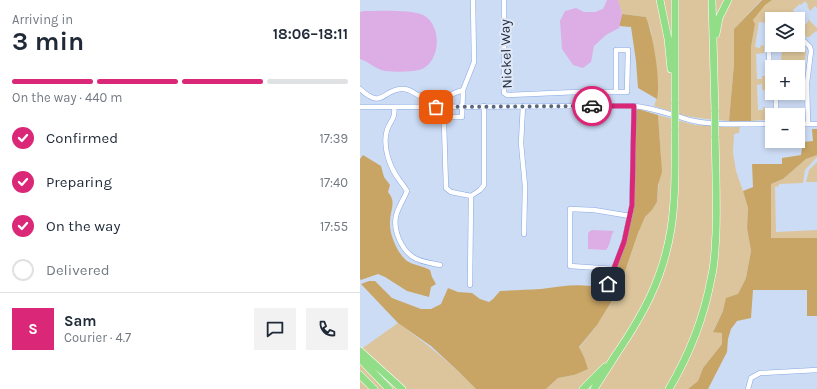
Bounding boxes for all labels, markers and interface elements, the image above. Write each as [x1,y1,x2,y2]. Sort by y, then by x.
text: Arriving in [12,12,73,27]
map controls [765,12,805,148]
button: layers [765,12,805,52]
street label: Nickel Way [496,18,516,89]
text: 18:06–18:11 [273,25,348,43]
text: 3 min [12,26,84,57]
button: + [765,60,805,100]
courier [572,86,612,126]
text: On the way · 440 m [12,90,122,105]
pin [419,90,453,124]
icon: car [581,95,603,117]
icon: bag [425,96,447,118]
button: − [765,108,805,148]
icon: check [12,127,34,149]
text: Confirmed [46,129,118,147]
text: 17:39 [319,131,348,146]
icon: check [12,171,34,193]
text: Preparing [46,173,112,191]
text: 17:40 [320,175,348,190]
icon: check [12,215,34,237]
text: On the way [46,217,120,235]
text: 17:55 [320,219,348,234]
text: Delivered [46,261,110,279]
pin [591,267,625,301]
icon: home [597,273,619,295]
button: chat [254,308,296,350]
button: phone [306,308,348,350]
text: Sam [64,312,97,330]
text: S [28,320,38,338]
text: Courier · 4.7 [64,330,131,345]

